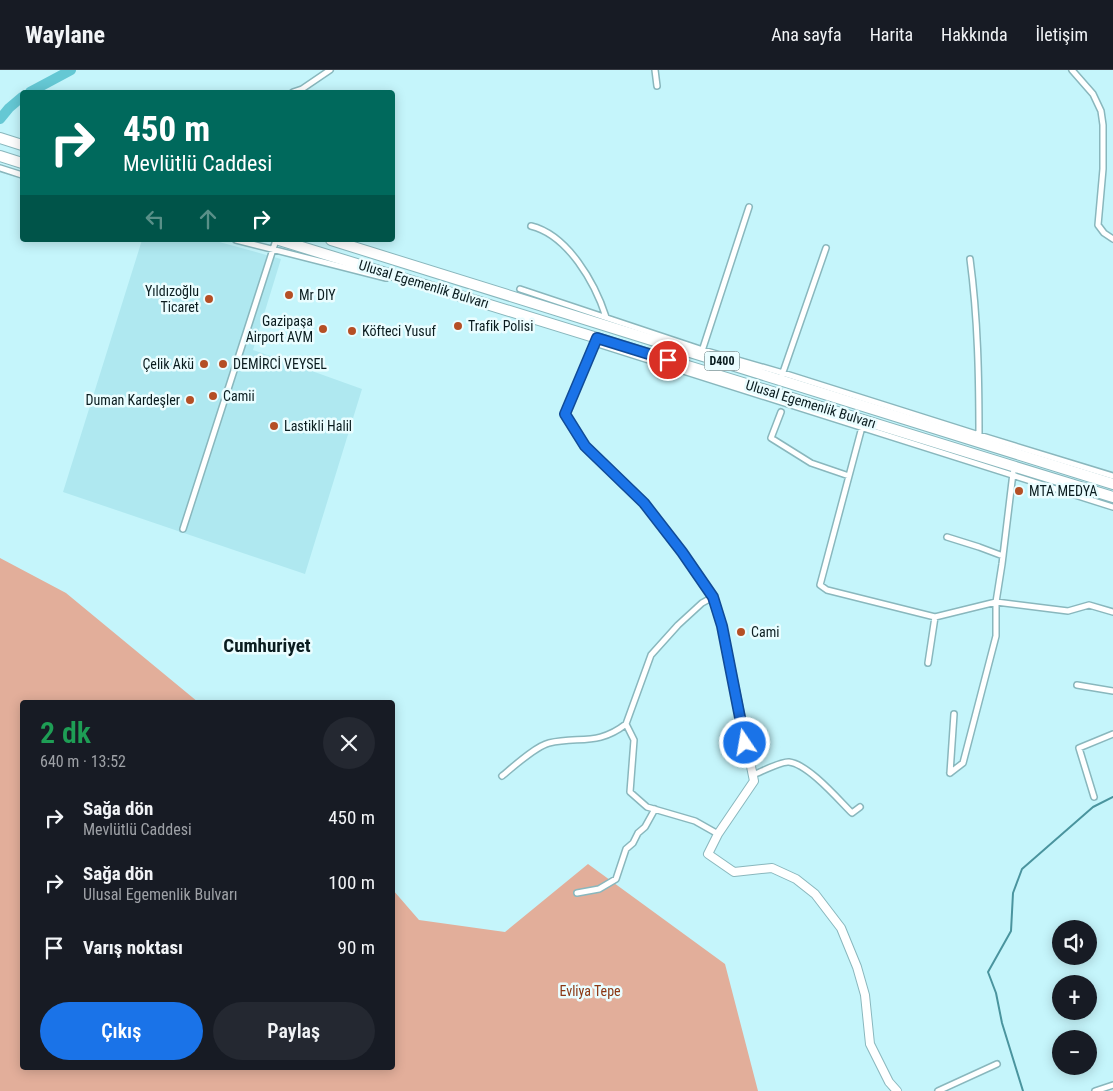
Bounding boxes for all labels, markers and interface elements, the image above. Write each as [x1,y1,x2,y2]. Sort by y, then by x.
text: Waylane [25,21,105,49]
text: Ana sayfa [771,24,842,45]
text: Harita [870,24,913,45]
text: Hakkında [941,24,1008,45]
text: İletişim [1036,24,1088,45]
text: 450 m [123,109,210,150]
icon: right [40,110,105,175]
text: Mevlütlü Caddesi [123,151,272,176]
icon: left [141,205,169,233]
icon: ahead [194,205,222,233]
icon: right [247,205,275,233]
street label: Ulusal Egemenlik Bulvarı [357,257,491,311]
place label: Yıldızoğlu Ticaret [145,283,199,315]
place label: Mr DIY [299,287,336,303]
marker: Mr DIY [283,289,295,301]
marker: Yıldızoğlu Ticaret [203,293,215,305]
place label: Gazipaşa Airport AVM [246,313,313,345]
place label: Trafik Polisi [468,318,533,334]
marker: Trafik Polisi [452,320,464,332]
marker: Gazipaşa Airport AVM [317,323,329,335]
place label: Köfteci Yusuf [362,323,437,339]
marker: Köfteci Yusuf [346,325,358,337]
pin [647,339,689,381]
icon: arrive [654,346,682,374]
road number: D400 [704,352,740,370]
place label: Çelik Akü [142,356,194,372]
place label: DEMİRCİ VEYSEL [233,356,327,372]
marker: Çelik Akü [198,358,210,370]
marker: DEMİRCİ VEYSEL [217,358,229,370]
street label: Ulusal Egemenlik Bulvarı [744,377,878,431]
place label: Camii [223,388,255,404]
marker: Camii [207,390,219,402]
place label: Duman Kardeşler [86,392,180,408]
marker: Duman Kardeşler [184,394,196,406]
place label: Lastikli Halil [284,418,352,434]
marker: Lastikli Halil [268,420,280,432]
place label: MTA MEDYA [1029,483,1097,499]
marker: MTA MEDYA [1013,485,1025,497]
place label: Cami [751,624,779,640]
marker: Cami [735,626,747,638]
district label: Cumhuriyet [223,634,311,657]
text: 2 dk [40,715,91,750]
position arrow [718,716,770,768]
button: close [323,717,375,769]
text: 640 m · 13:52 [40,752,126,771]
text: Sağa dön [83,797,153,820]
icon: right [40,804,68,832]
text: 450 m [328,806,375,829]
text: Mevlütlü Caddesi [83,820,192,839]
text: Sağa dön [83,862,153,885]
icon: right [40,869,68,897]
text: 100 m [328,871,375,894]
text: Ulusal Egemenlik Bulvarı [83,885,238,904]
map controls [1052,920,1097,1075]
button: sound [1052,920,1097,965]
icon: arrive [40,934,68,962]
text: Varış noktası [83,936,183,959]
text: 90 m [338,936,375,959]
button: + [1052,975,1097,1020]
park label: Evliya Tepe [559,983,621,999]
button: Çıkış [40,1002,203,1060]
button: Paylaş [213,1002,375,1060]
button: − [1052,1030,1097,1075]

